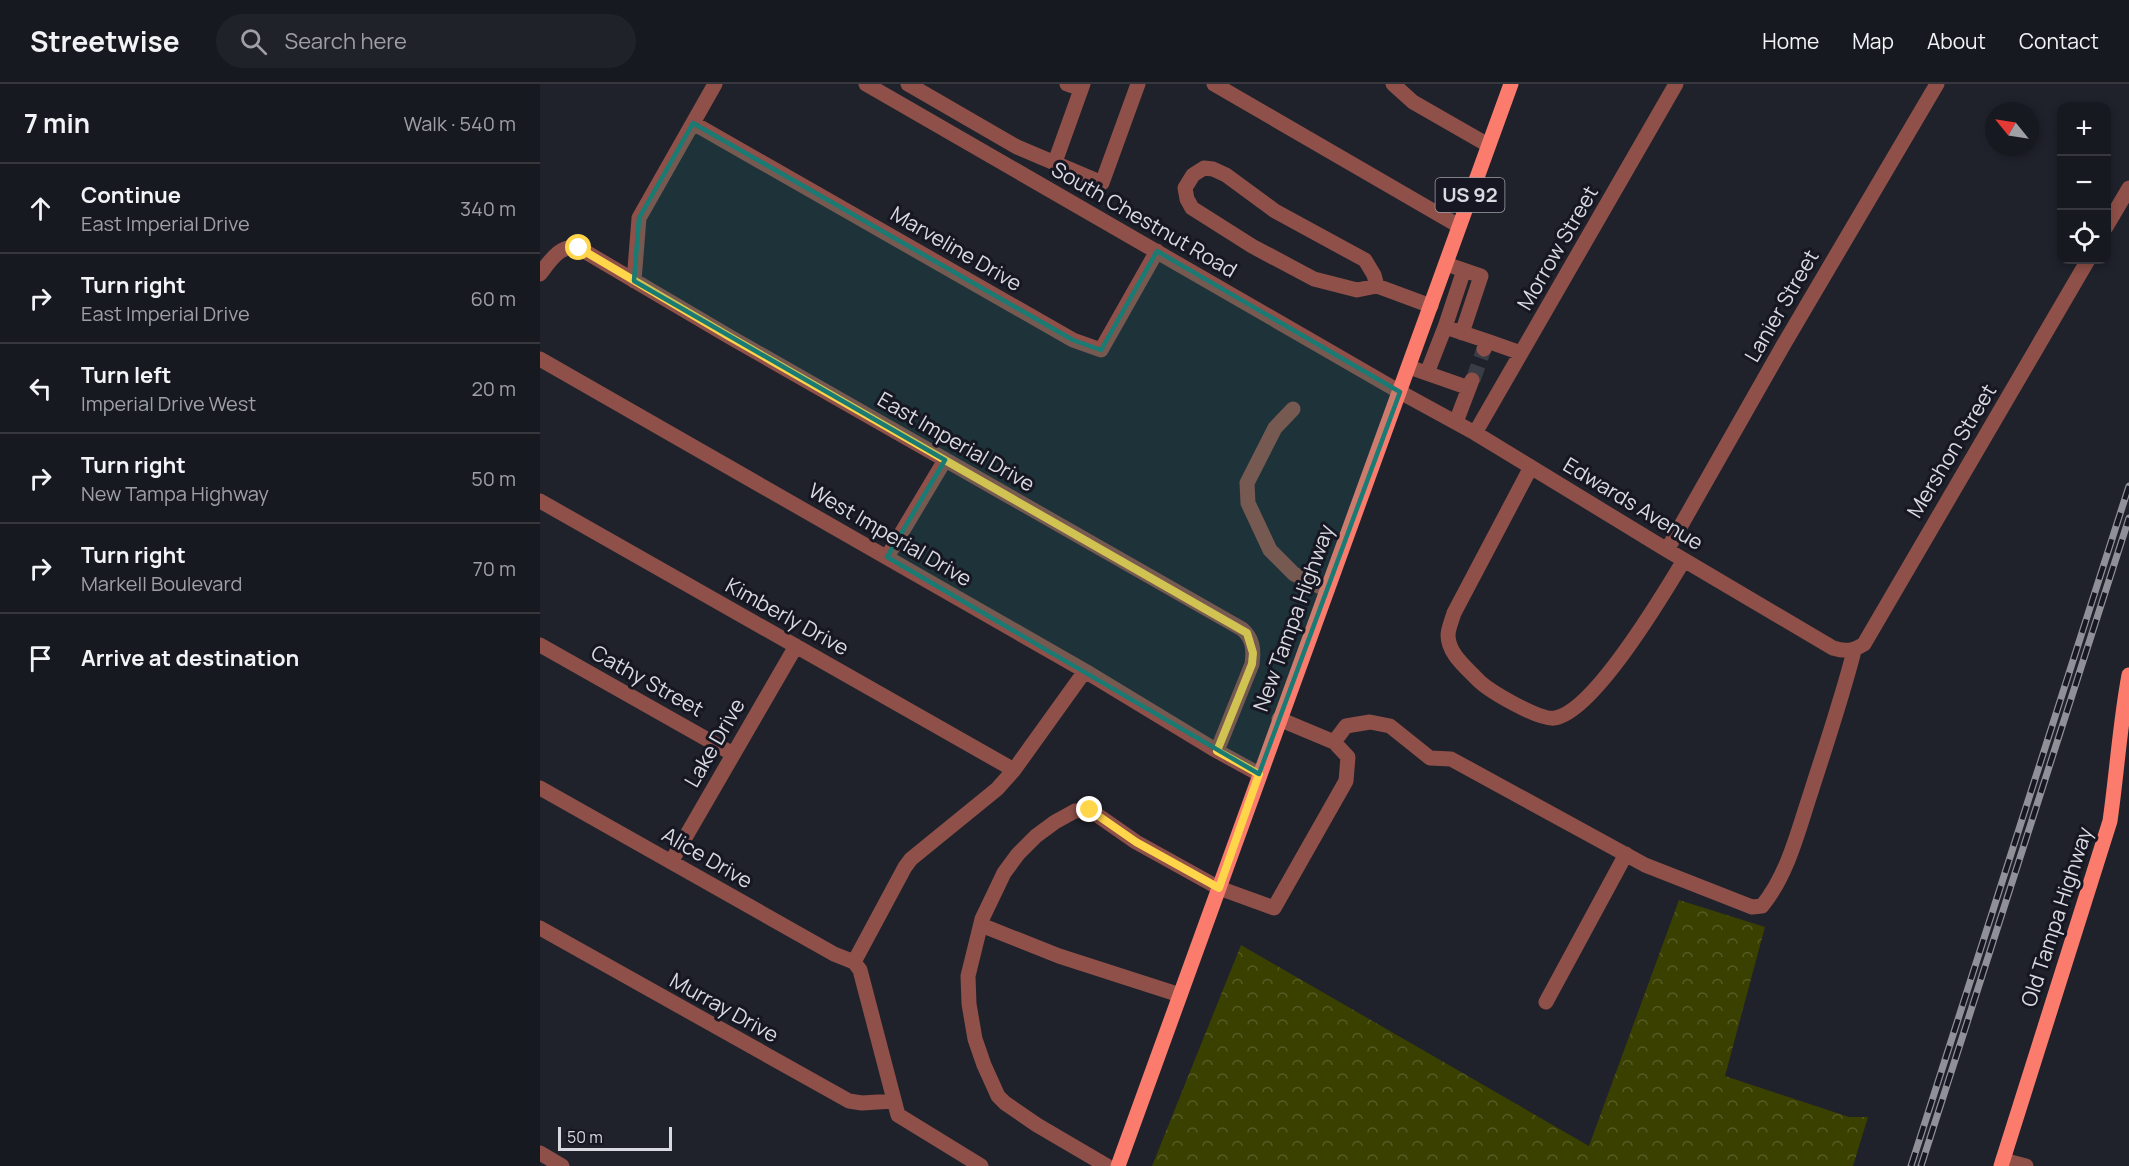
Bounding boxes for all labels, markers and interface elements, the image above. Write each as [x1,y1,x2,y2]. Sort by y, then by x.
search box [216,14,636,68]
text: Streetwise [30,22,180,60]
icon: search [237,25,270,58]
text: Search here [285,26,407,56]
text: Home [1762,27,1819,55]
text: Map [1852,27,1894,55]
text: About [1927,27,1986,55]
text: Contact [2019,27,2099,55]
north arrow [1985,102,2039,156]
map controls [2057,102,2111,264]
button: + [2057,102,2111,156]
text: 7 min [24,105,90,141]
text: Walk · 540 m [403,110,516,137]
street label: South Chestnut Road [1047,155,1242,284]
button: − [2057,156,2111,210]
road number: US 92 [1436,178,1504,212]
text: Continue [81,180,181,210]
street label: Morrow Street [1510,180,1604,315]
icon: ahead [24,192,57,225]
text: 340 m [460,195,516,222]
street label: Marveline Drive [886,199,1027,297]
text: East Imperial Drive [81,210,250,237]
button: locate [2057,210,2111,264]
route start [565,234,591,260]
street label: Lanier Street [1738,244,1825,367]
text: Turn right [81,270,186,300]
icon: right [24,282,57,315]
text: 60 m [470,285,516,312]
text: East Imperial Drive [81,300,250,327]
text: Turn left [81,360,171,390]
icon: left [24,372,57,405]
text: 20 m [471,375,516,402]
street label: Mershon Street [1900,378,2002,523]
street label: East Imperial Drive [873,385,1040,498]
text: Imperial Drive West [81,390,256,417]
text: Turn right [81,450,186,480]
street label: Edwards Avenue [1558,450,1709,556]
icon: right [24,462,57,495]
text: 50 m [471,465,516,492]
street label: West Imperial Drive [804,476,977,592]
text: New Tampa Highway [81,480,269,507]
street label: New Tampa Highway [1246,520,1340,715]
text: Turn right [81,540,186,570]
icon: right [24,552,57,585]
text: 70 m [473,555,516,582]
text: Markell Boulevard [81,570,242,597]
street label: Kimberly Drive [721,571,854,662]
street label: Cathy Street [586,638,709,723]
icon: arrive [24,642,57,675]
text: Arrive at destination [81,643,299,673]
street label: Lake Drive [677,693,751,792]
route end [1076,796,1102,822]
street label: Alice Drive [657,820,758,894]
street label: Old Tampa Highway [2014,823,2098,1010]
street label: Murray Drive [665,966,784,1049]
scale bar [558,1124,672,1152]
text: 50 m [567,1126,603,1148]

